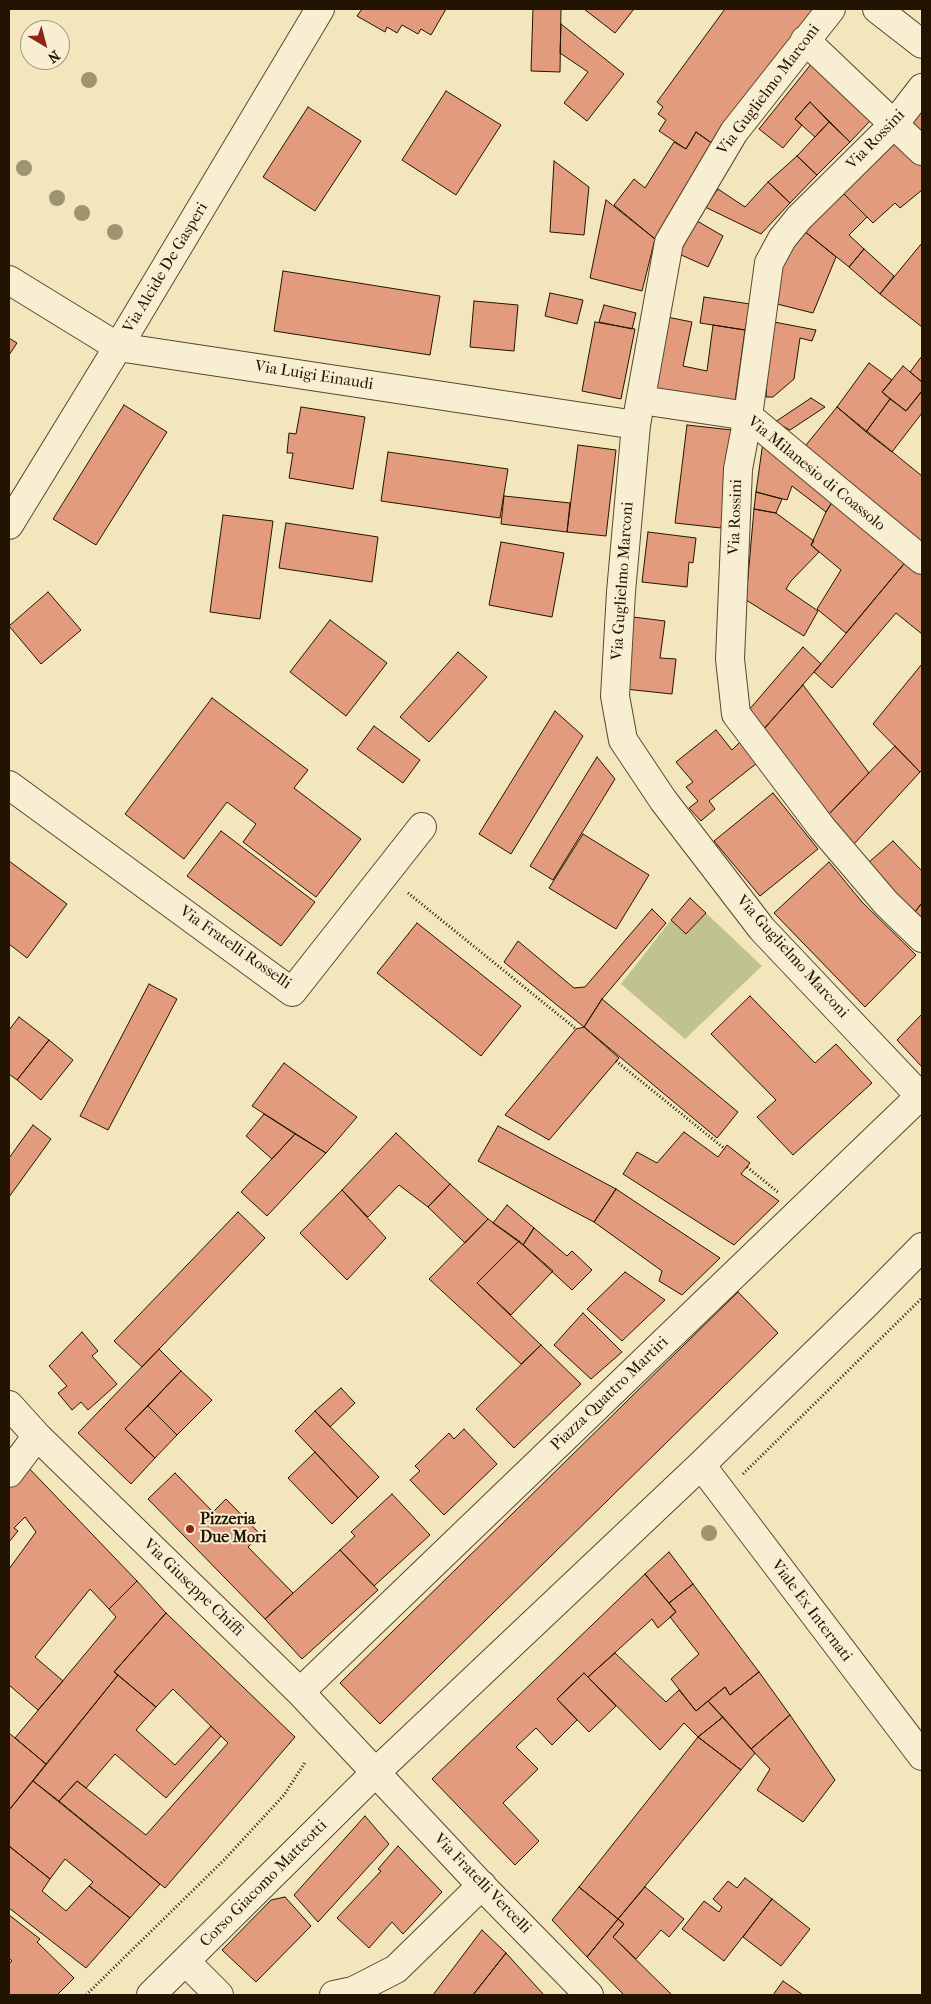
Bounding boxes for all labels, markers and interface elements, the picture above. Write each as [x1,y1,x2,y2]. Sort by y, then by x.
north arrow [20,20,70,70]
street label: Via Guglielmo Marconi [714,21,824,159]
text: N [44,47,63,67]
street label: Via Rossini [843,106,909,174]
street label: Via Alcide De Gasperi [119,199,213,337]
street label: Via Luigi Einaudi [253,357,375,395]
street label: Via Milanesio di Coassolo [743,413,889,535]
street label: Via Rossini [725,479,747,555]
street label: Via Guglielmo Marconi [608,501,638,661]
street label: Via Guglielmo Marconi [732,892,852,1022]
street label: Via Fratelli Rosselli [175,902,295,994]
street label: Piazza Quattro Martiri [547,1333,673,1455]
place label: Pizzeria Due Mori [200,1510,267,1548]
marker: Pizzeria Due Mori [184,1523,196,1535]
street label: Via Giuseppe Chiffi [139,1535,247,1641]
street label: Viale Ex Internati [766,1556,856,1666]
street label: Corso Giacomo Matteotti [196,1816,332,1952]
street label: Via Fratelli Vercelli [429,1830,535,1938]

